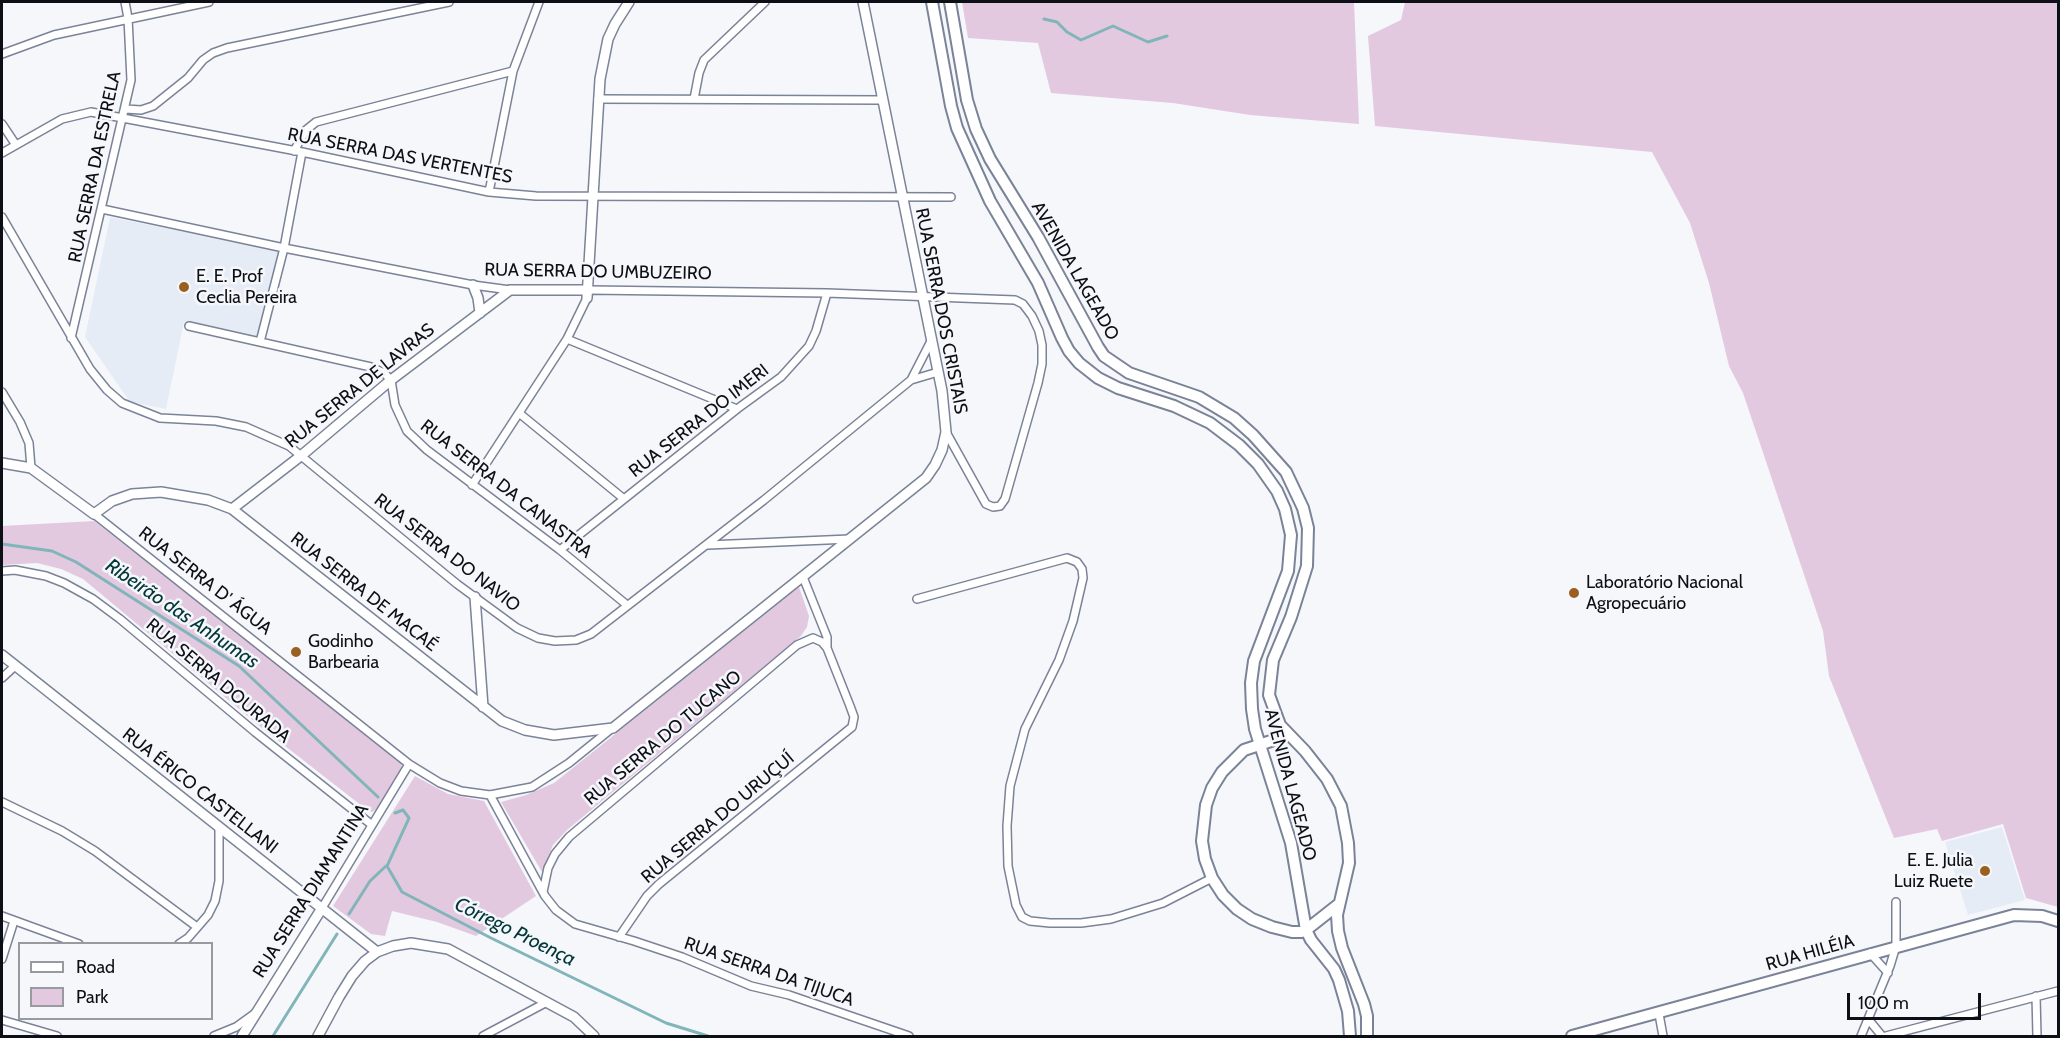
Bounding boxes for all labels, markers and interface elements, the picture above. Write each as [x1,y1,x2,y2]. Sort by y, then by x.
street label: RUA SERRA DA ESTRELA [64,69,126,265]
street label: RUA SERRA DAS VERTENTES [286,124,514,188]
street label: AVENIDA LAGEADO [1027,198,1123,344]
street label: RUA SERRA DOS CRISTAIS [910,206,972,416]
street label: RUA SERRA DO UMBUZEIRO [484,259,712,285]
place label: E. E. Prof Ceclia Pereira [196,266,297,308]
marker: E. E. Prof Ceclia Pereira [177,280,191,294]
street label: RUA SERRA DE LAVRAS [281,319,439,453]
street label: RUA SERRA DO IMERI [625,360,773,482]
street label: RUA SERRA DA CANASTRA [416,415,596,563]
street label: RUA SERRA DO NAVIO [370,489,524,617]
street label: RUA SERRA D' ÁGUA [134,522,276,640]
street label: RUA SERRA DE MACAÉ [286,528,442,656]
water label: Ribeirão das Anhumas [101,554,263,674]
place label: Laboratório Nacional Agropecuário [1586,572,1743,614]
marker: Laboratório Nacional Agropecuário [1567,586,1581,600]
street label: RUA SERRA DOURADA [141,614,295,748]
place label: Godinho Barbearia [308,631,379,674]
marker: Godinho Barbearia [289,645,303,659]
street label: RUA SERRA DO TUCANO [580,666,746,810]
street label: AVENIDA LAGEADO [1259,707,1321,863]
street label: RUA ÉRICO CASTELLANI [118,724,282,858]
street label: RUA SERRA DO URUÇUÍ [637,748,799,888]
street label: RUA SERRA DIAMANTINA [249,800,373,982]
place label: E. E. Julia Luiz Ruete [1894,850,1973,892]
marker: E. E. Julia Luiz Ruete [1978,864,1992,878]
water label: Córrego Proença [451,892,579,972]
street label: RUA HILÉIA [1763,930,1857,976]
street label: RUA SERRA DA TIJUCA [681,933,857,1011]
legend [18,942,213,1020]
text: Road [76,956,115,978]
scale bar [1850,981,1984,1019]
text: Park [76,986,108,1008]
text: 100 m [1858,992,1909,1014]

